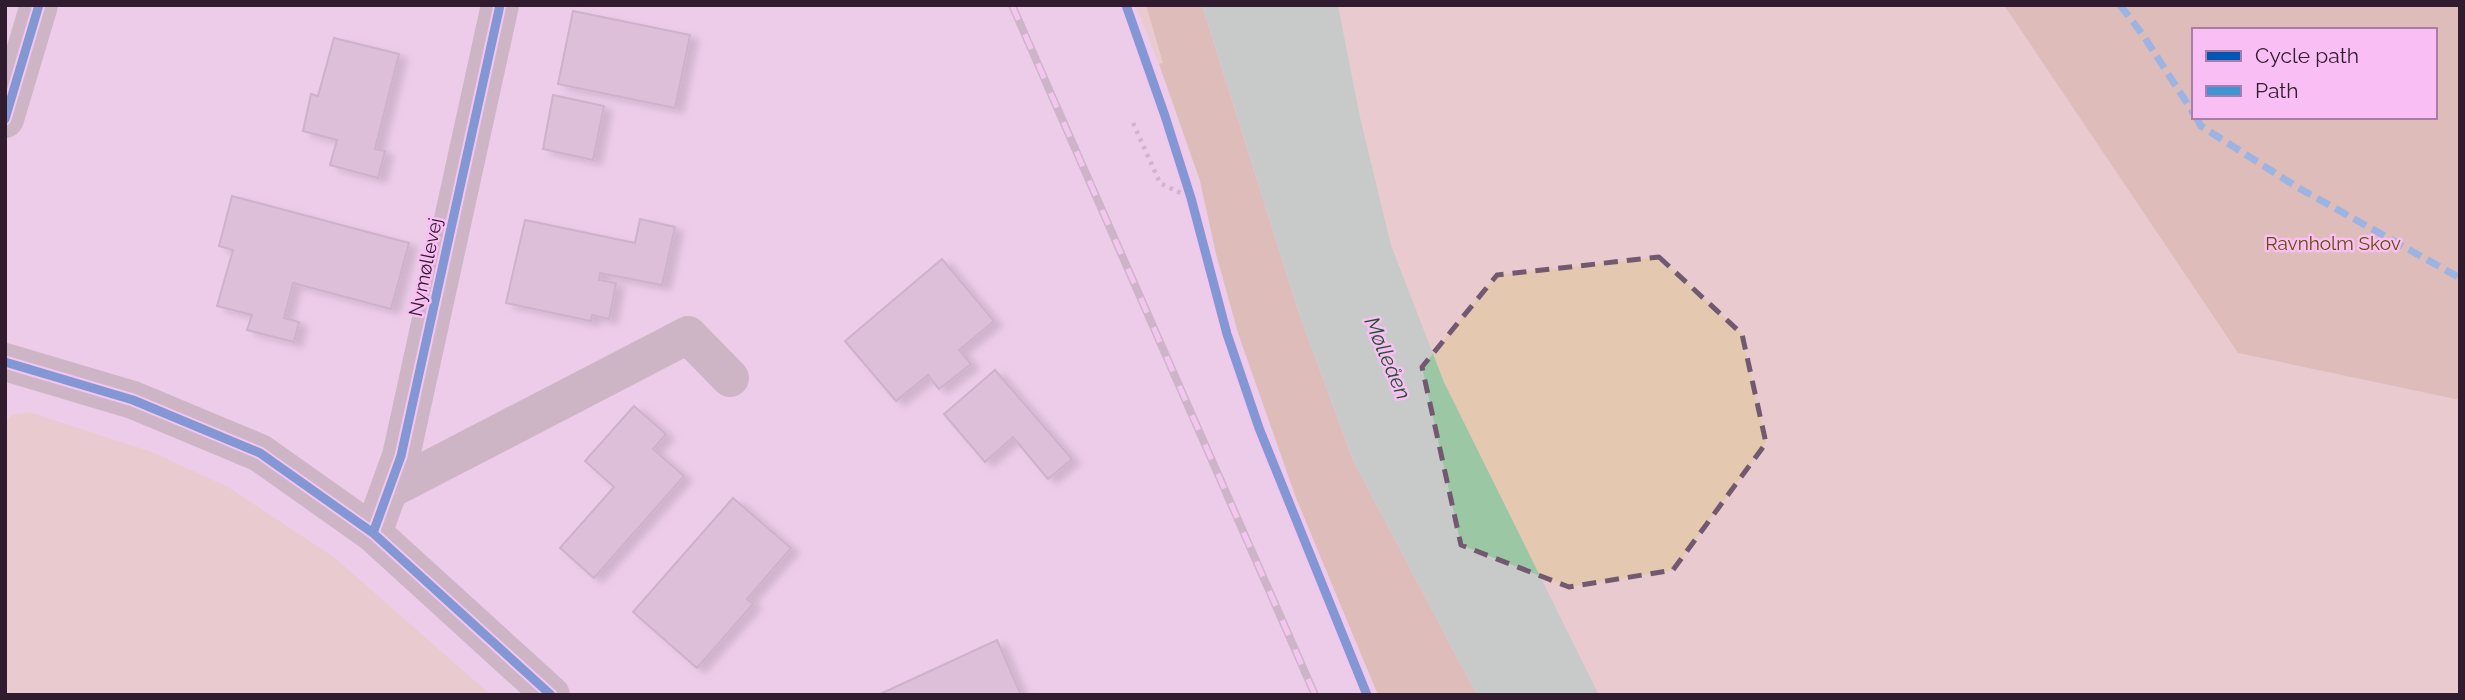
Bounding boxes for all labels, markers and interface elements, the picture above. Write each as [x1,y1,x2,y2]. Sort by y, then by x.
legend [2192,28,2437,119]
text: Cycle path [2255,43,2359,68]
text: Path [2255,78,2299,103]
street label: Nymøllevej [404,216,446,318]
park label: Ravnholm Skov [2265,232,2401,254]
water label: Mølleåen [1359,313,1417,403]

